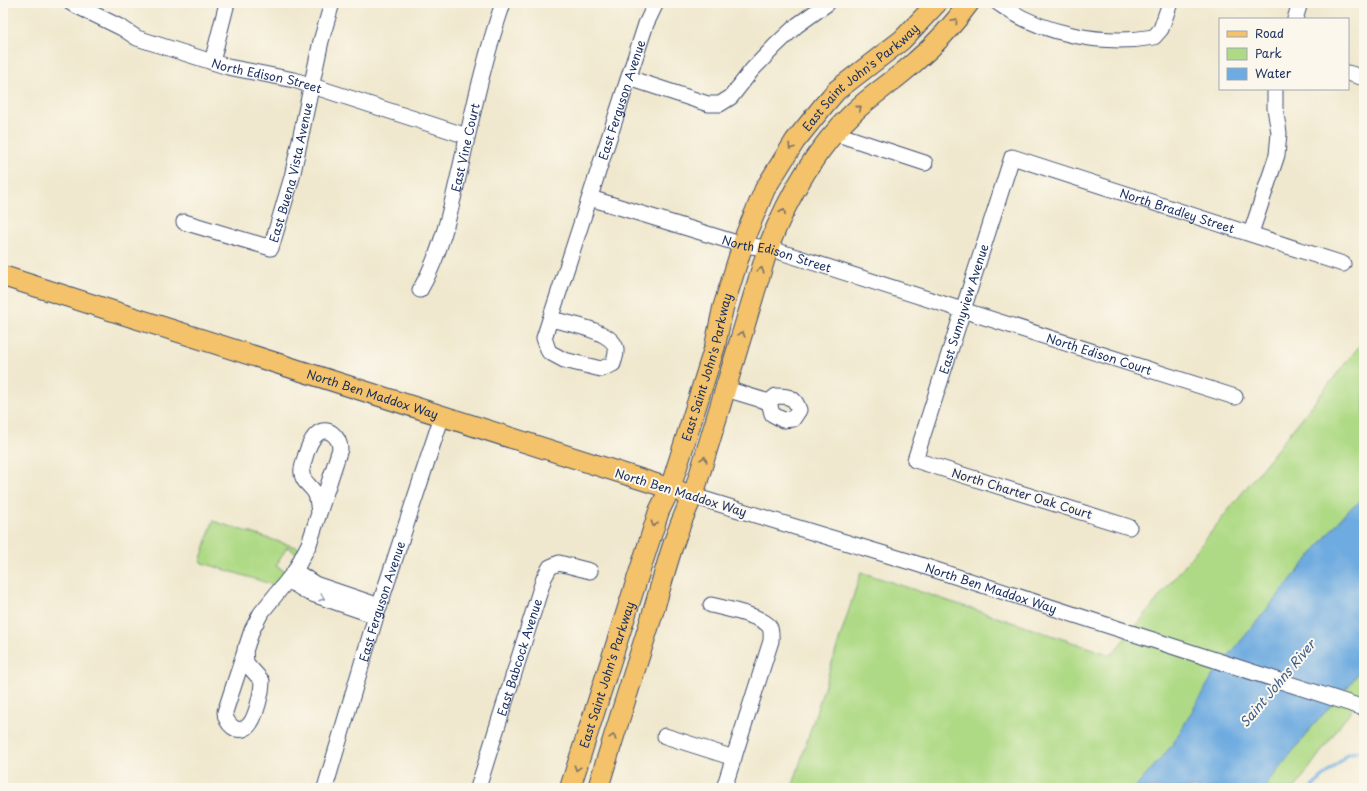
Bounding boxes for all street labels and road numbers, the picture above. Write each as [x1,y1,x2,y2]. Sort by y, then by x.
street label: East Saint John's Parkway [798,19,922,135]
street label: East Ferguson Avenue [593,37,649,162]
street label: North Edison Street [209,53,324,97]
street label: East Buena Vista Avenue [264,101,317,245]
street label: East Vine Court [446,101,484,194]
street label: North Bradley Street [1117,183,1237,237]
street label: North Edison Street [720,230,834,277]
street label: East Sunnyview Avenue [934,241,993,376]
street label: East Saint John's Parkway [677,291,736,443]
street label: North Edison Court [1044,328,1154,379]
street label: North Ben Maddox Way [304,364,441,423]
street label: North Ben Maddox Way [613,463,749,521]
street label: North Charter Oak Court [950,463,1095,523]
street label: East Ferguson Avenue [354,538,409,664]
street label: North Ben Maddox Way [923,558,1059,618]
street label: East Babcock Avenue [492,596,546,718]
street label: East Saint John's Parkway [574,599,638,750]

